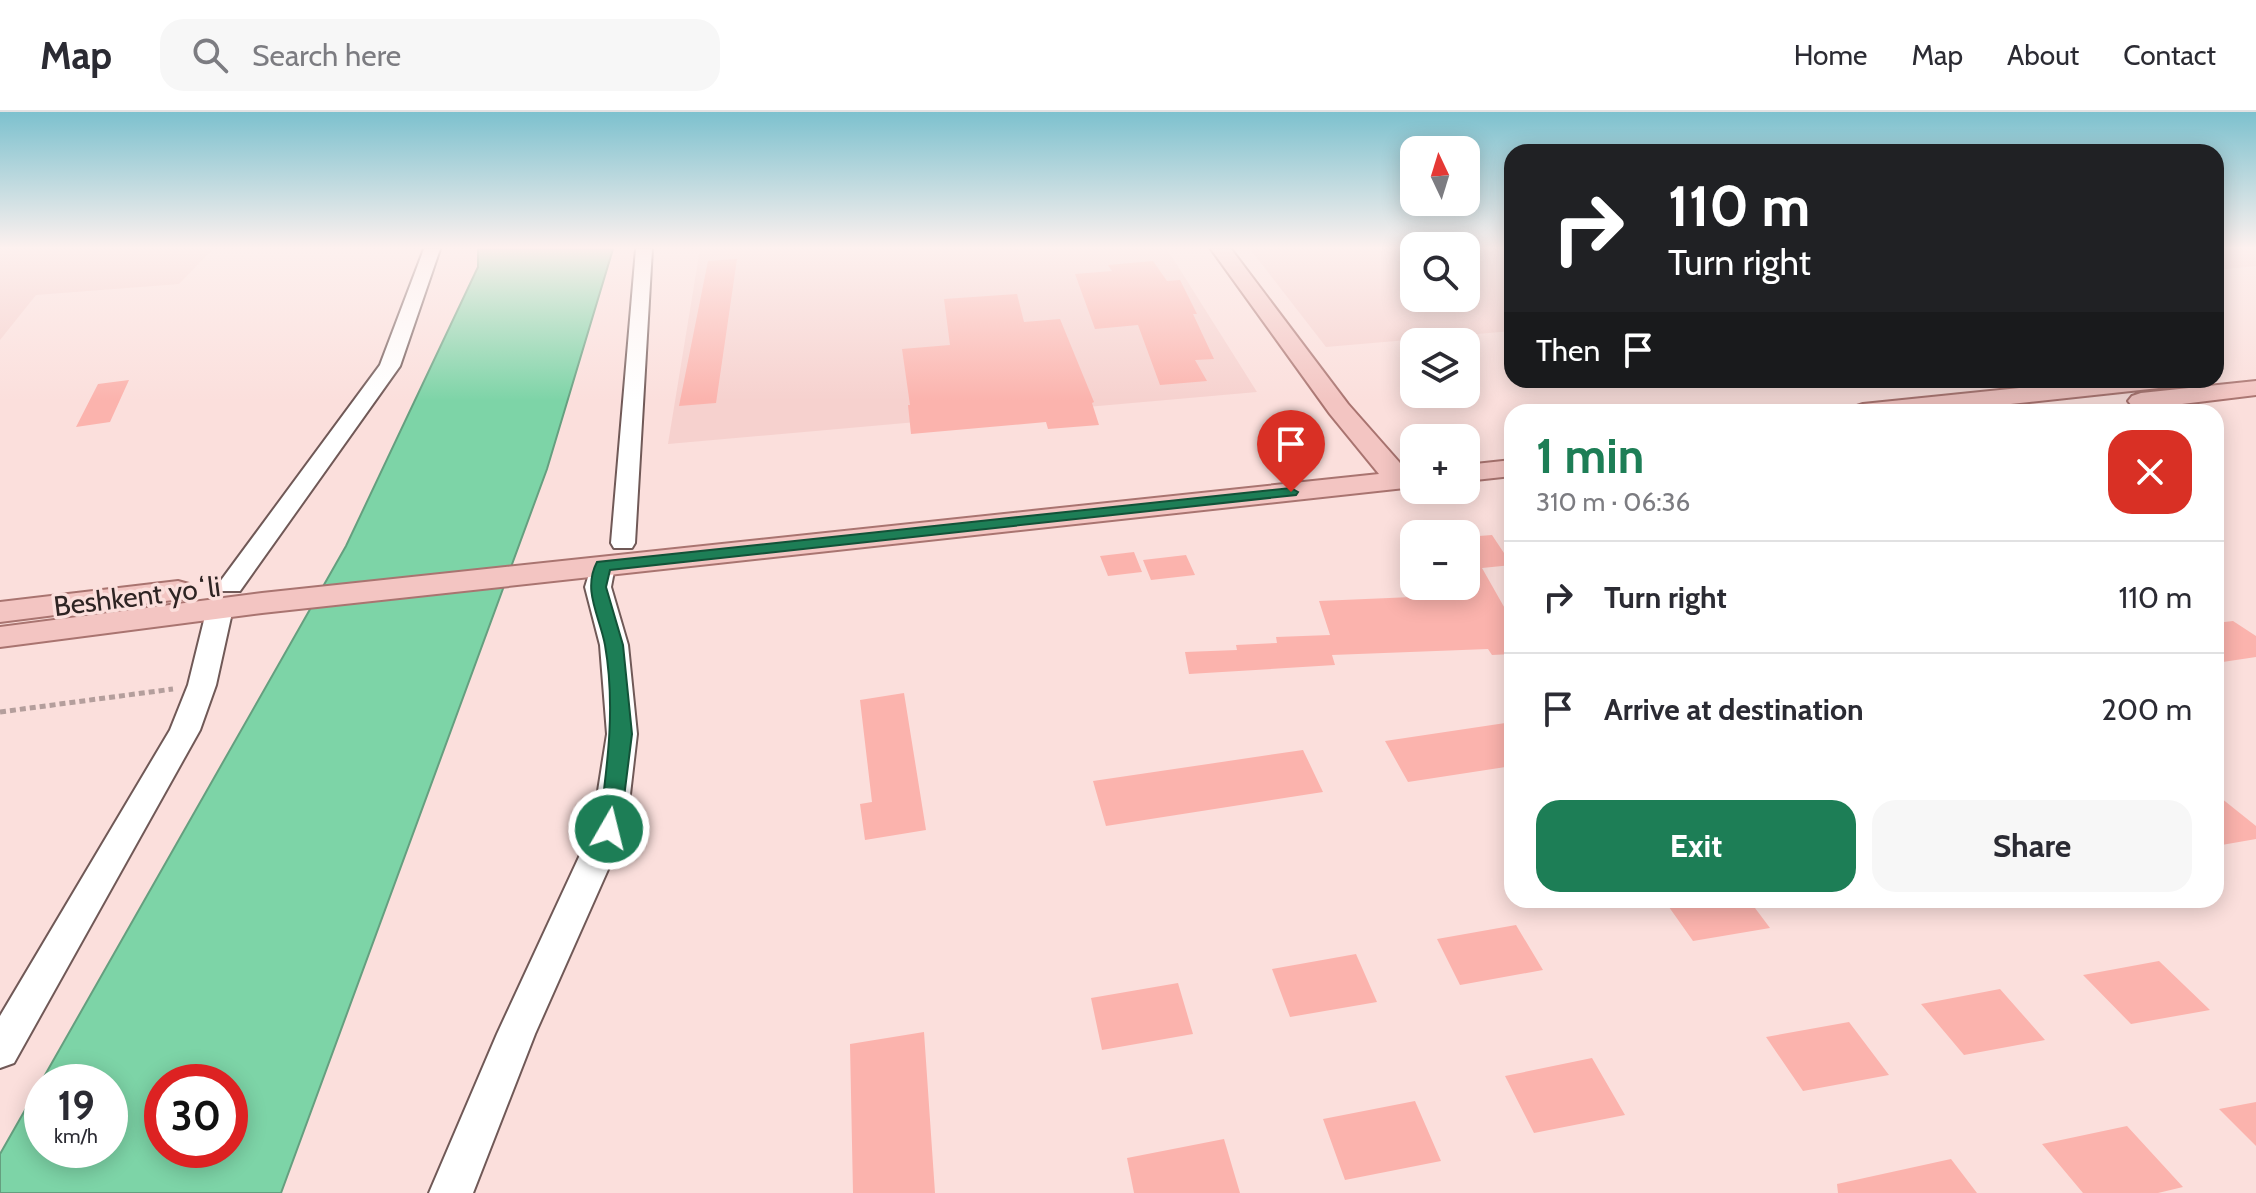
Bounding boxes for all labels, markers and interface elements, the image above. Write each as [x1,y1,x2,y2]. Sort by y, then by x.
search box [160,19,720,91]
text: Map [40,32,112,79]
icon: search [188,33,232,77]
text: Search here [252,37,401,74]
text: Home [1794,38,1867,72]
text: Map [1911,38,1963,72]
text: About [2007,38,2079,72]
text: Contact [2123,38,2216,72]
north arrow [1400,136,1480,216]
map controls [1400,136,1480,600]
text: 110 m [1668,172,1810,240]
icon: right [1536,176,1640,280]
button: search [1400,232,1480,312]
text: Turn right [1668,240,1811,284]
button: layers [1400,328,1480,408]
icon: arrive [1616,328,1660,372]
text: Then [1536,332,1600,369]
pin [1257,410,1325,492]
icon: arrive [1269,422,1313,466]
button: + [1400,424,1480,504]
text: 1 min [1536,427,1644,485]
button: close [2108,430,2192,514]
text: 310 m · 06:36 [1536,486,1690,518]
button: − [1400,520,1480,600]
street label: Beshkent yoʻli [52,569,222,623]
icon: right [1536,575,1580,619]
text: Turn right [1604,579,1727,616]
text: 110 m [2118,579,2192,616]
icon: arrive [1536,687,1580,731]
text: Arrive at destination [1604,691,1864,728]
text: 200 m [2101,691,2192,728]
position arrow [567,787,651,871]
button: Exit [1536,800,1856,892]
button: Share [1872,800,2192,892]
speed limit sign: 30 [144,1064,248,1168]
text: 19 [57,1081,95,1130]
text: km/h [54,1124,98,1148]

